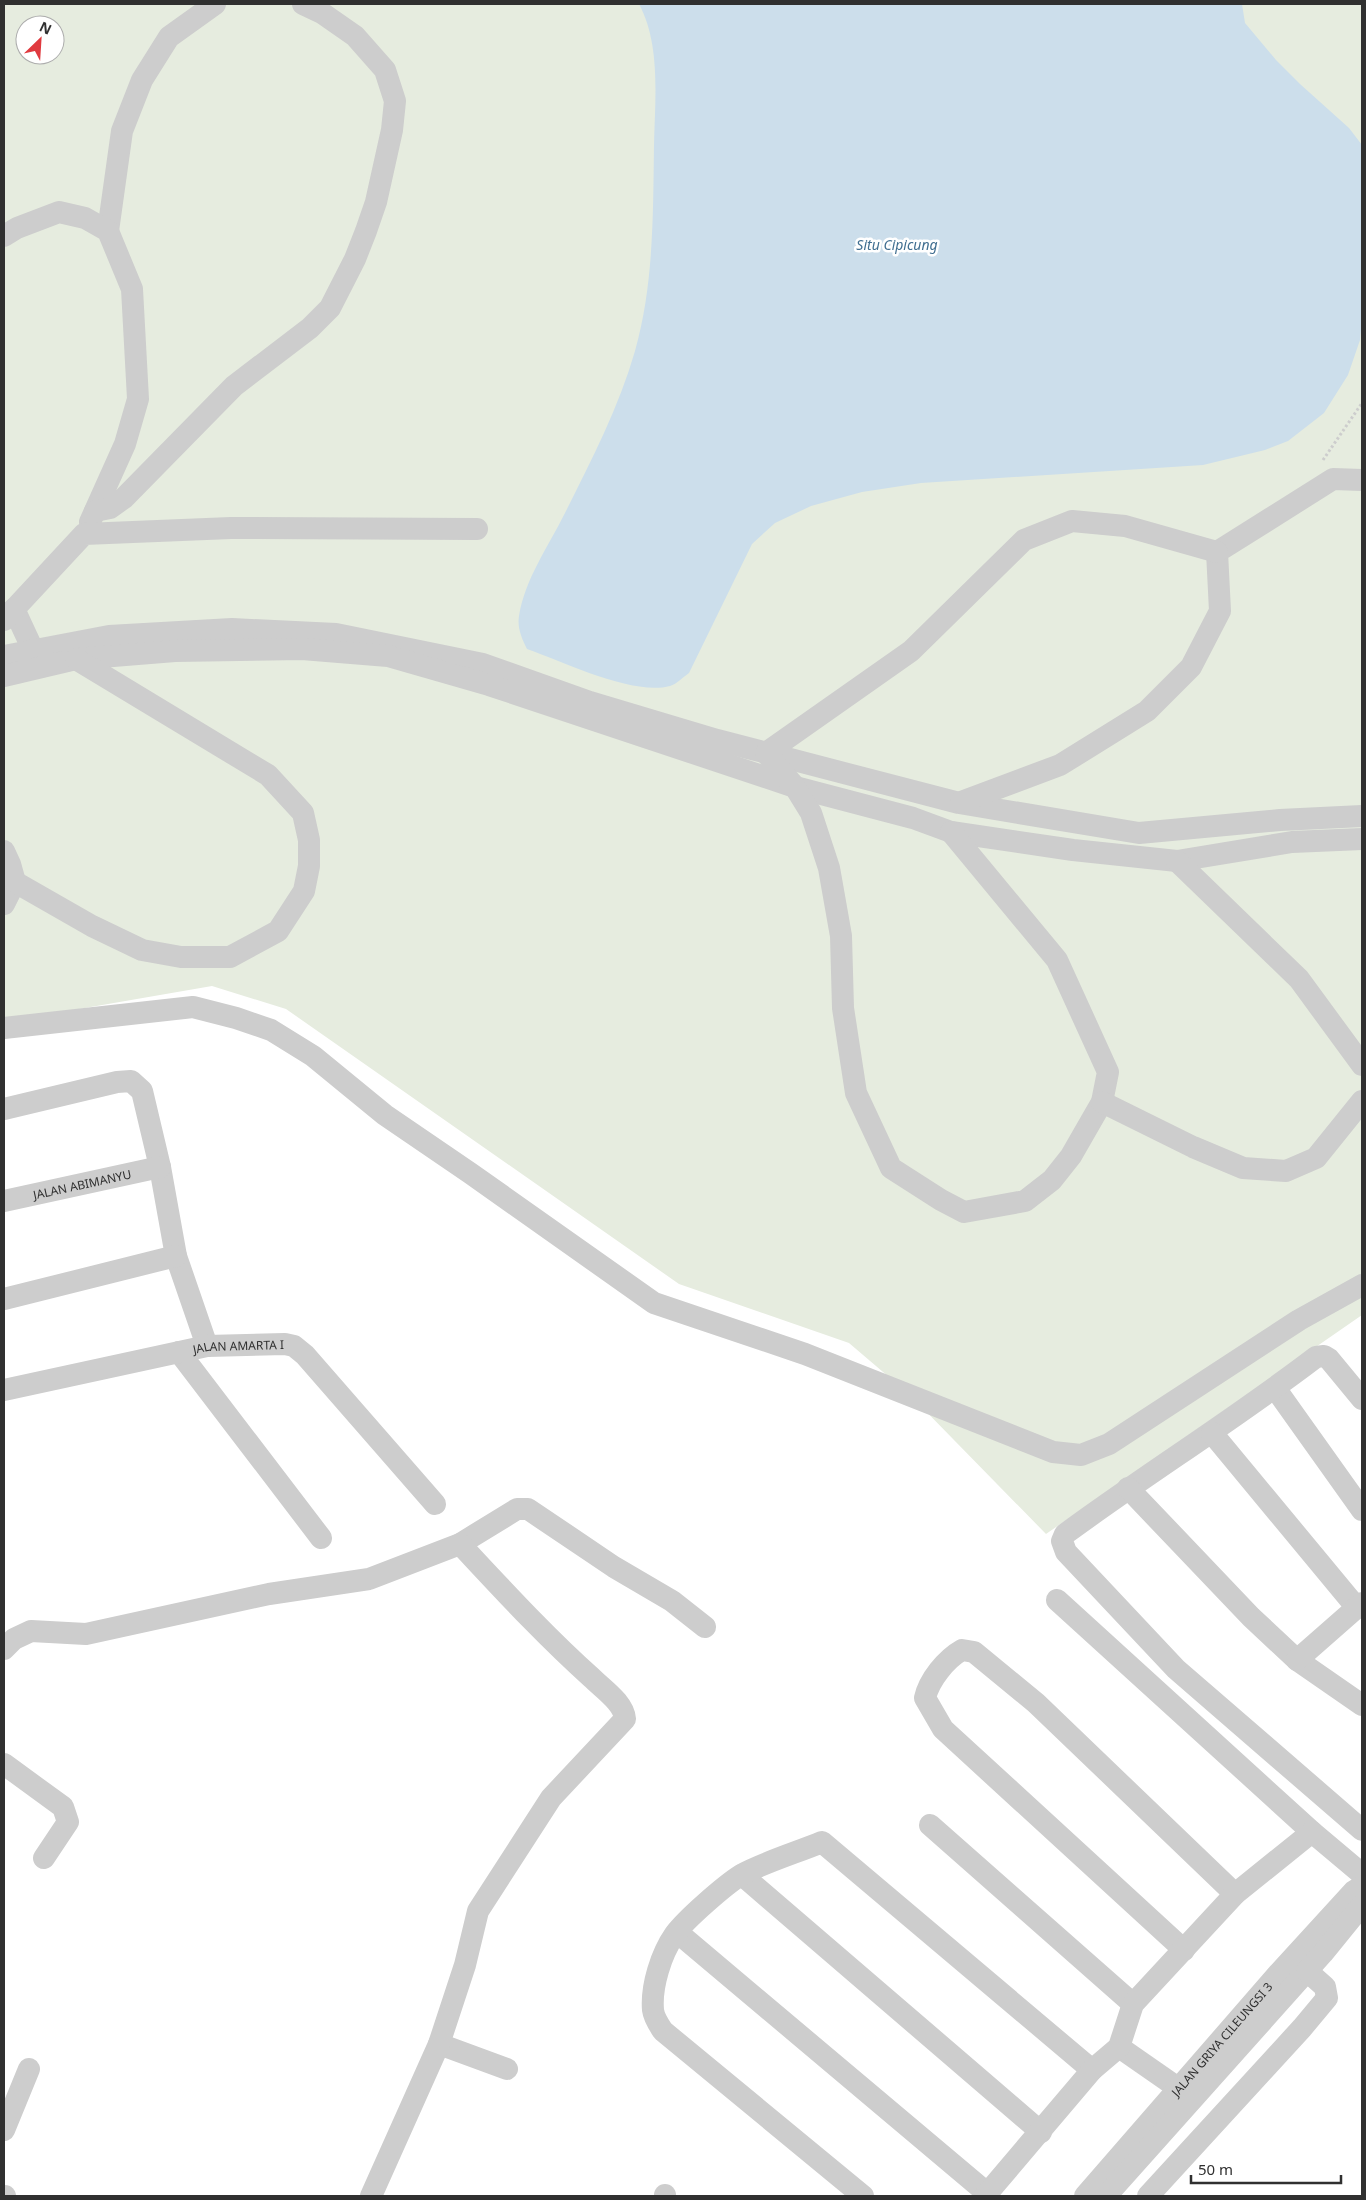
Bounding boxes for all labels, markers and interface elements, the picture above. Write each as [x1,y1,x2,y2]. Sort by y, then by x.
north arrow [15,15,65,65]
text: N [37,17,55,39]
water label: Situ Cipicung [856,235,938,254]
street label: JALAN ABIMANYU [31,1165,133,1203]
street label: JALAN AMARTA I [190,1336,284,1358]
street label: JALAN GRIYA CILEUNGSI 3 [1166,1978,1276,2101]
scale bar [1191,2152,1341,2184]
text: 50 m [1198,2159,1233,2179]

